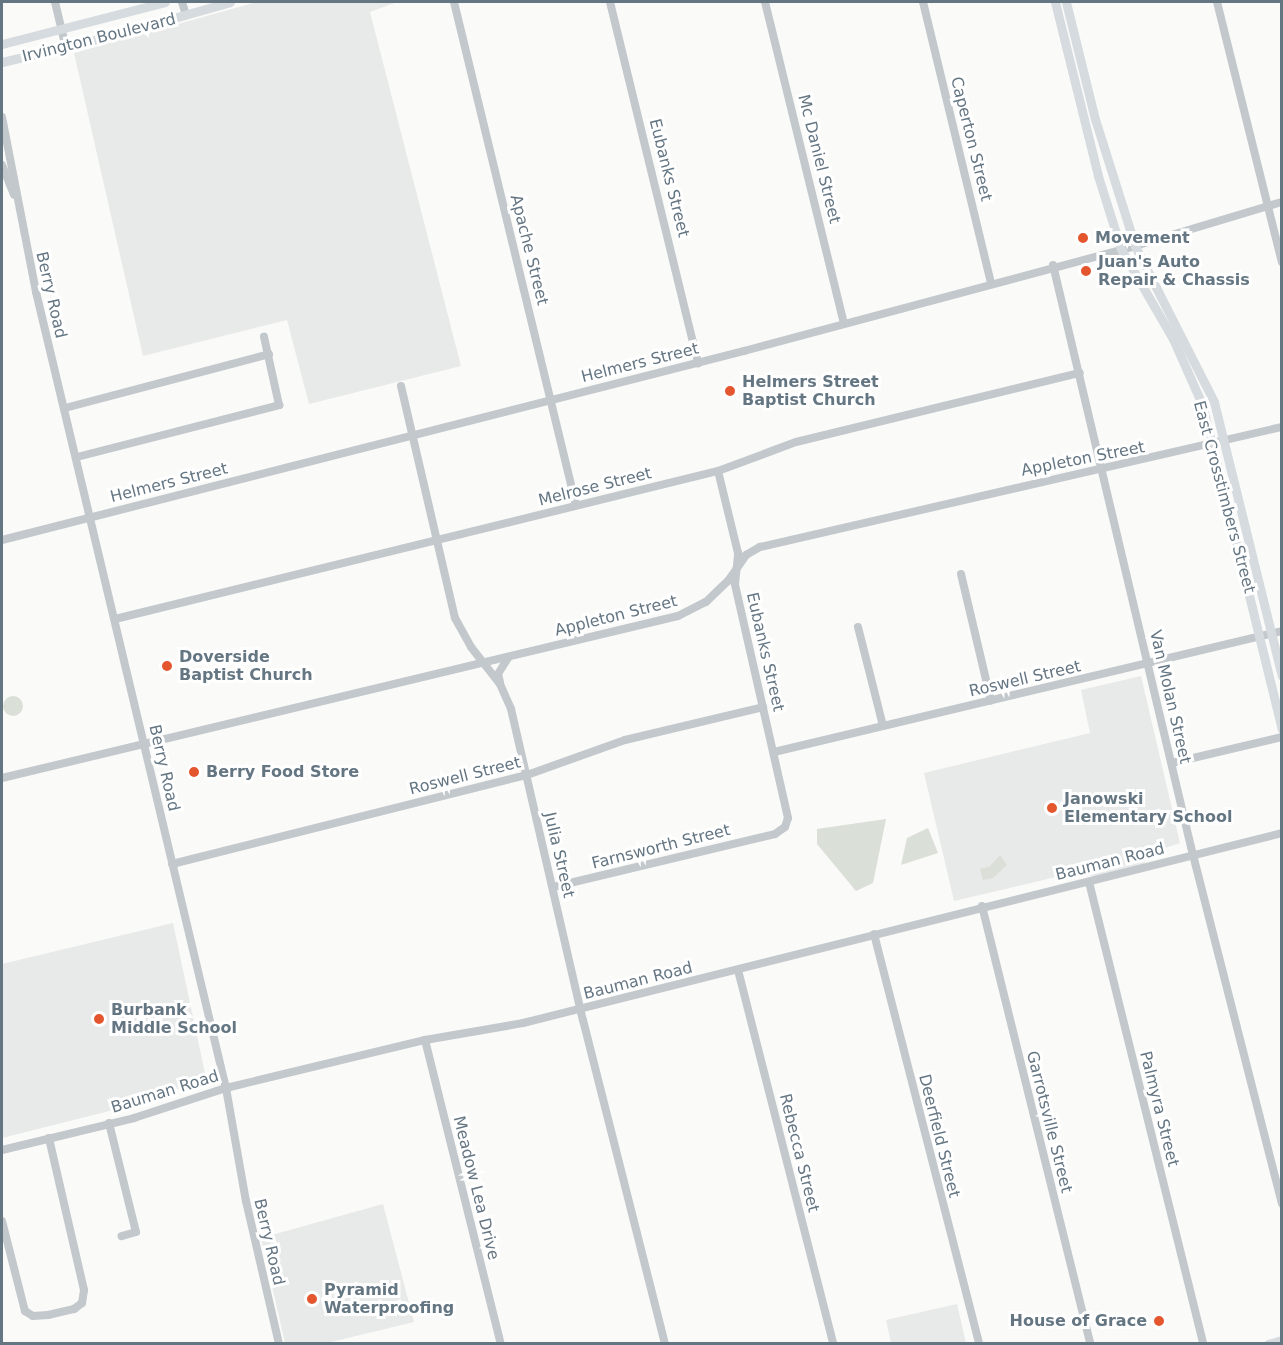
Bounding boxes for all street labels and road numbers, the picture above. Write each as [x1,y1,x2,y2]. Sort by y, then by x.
street label: Irvington Boulevard [20,10,178,66]
street label: Caperton Street [946,75,996,203]
street label: Mc Daniel Street [794,92,844,226]
street label: Eubanks Street [645,117,693,239]
street label: Apache Street [506,193,552,307]
street label: Berry Road [32,250,70,340]
street label: Helmers Street [579,339,701,387]
street label: East Crosstimbers Street [1189,399,1259,595]
street label: Appleton Street [1020,438,1146,480]
street label: Helmers Street [108,459,230,507]
street label: Melrose Street [536,464,654,510]
street label: Eubanks Street [742,591,788,713]
street label: Appleton Street [553,592,679,640]
street label: Van Molan Street [1145,628,1195,766]
street label: Roswell Street [967,657,1083,701]
street label: Berry Road [145,723,183,813]
street label: Roswell Street [407,753,523,799]
street label: Julia Street [540,810,578,900]
street label: Farnsworth Street [590,821,732,873]
street label: Bauman Road [1053,839,1167,885]
street label: Bauman Road [581,958,695,1004]
street label: Garrotsville Street [1022,1049,1076,1195]
street label: Palmyra Street [1135,1049,1183,1169]
street label: Bauman Road [109,1066,221,1118]
street label: Deerfield Street [914,1072,964,1200]
street label: Rebecca Street [775,1092,823,1214]
street label: Meadow Lea Drive [449,1114,503,1262]
street label: Berry Road [250,1197,288,1287]

